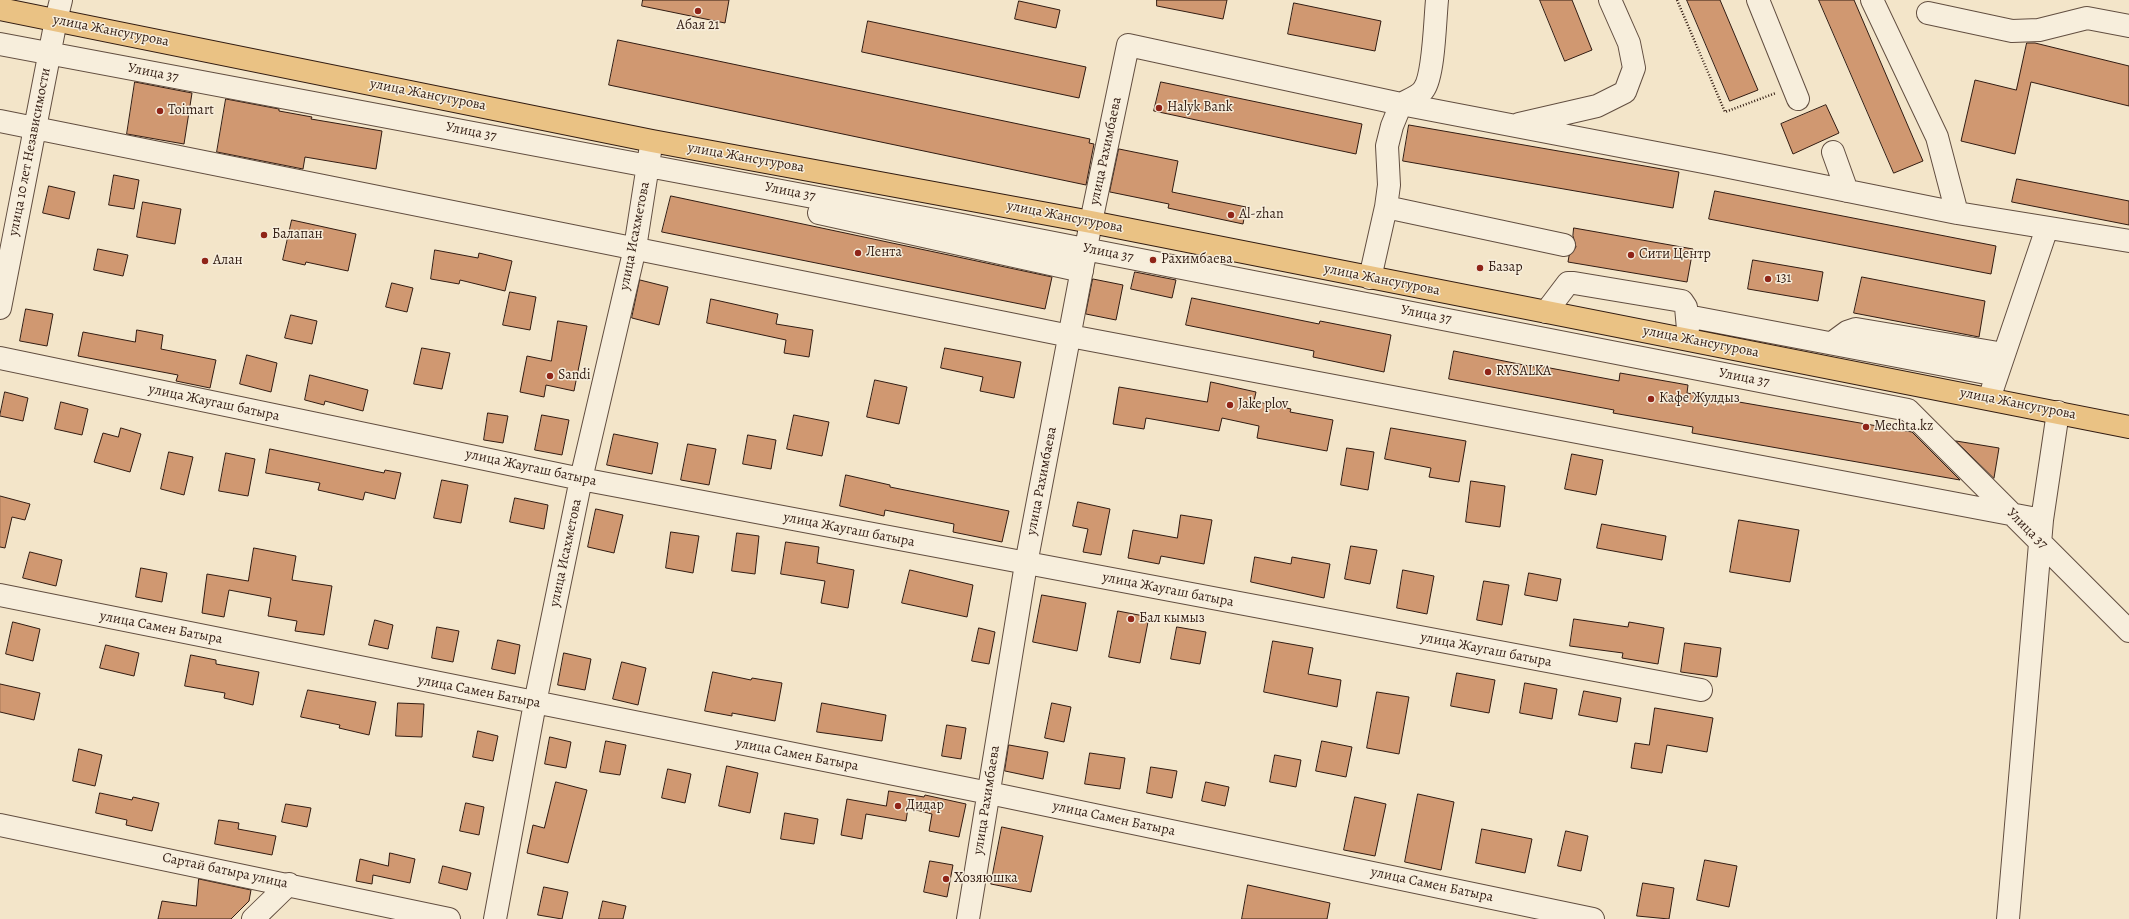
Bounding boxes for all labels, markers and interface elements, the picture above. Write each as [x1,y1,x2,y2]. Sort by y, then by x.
marker: Абая 21 [693,6,703,16]
street label: улица Жансугурова [52,12,170,50]
place label: Абая 21 [677,18,719,34]
street label: Улица 37 [126,60,180,86]
street label: улица 10 лет Независимости [5,66,55,238]
street label: улица Жансугурова [369,76,487,114]
street label: улица Рахимбаева [1086,95,1126,207]
place label: Halyk Bank [1167,100,1233,116]
place label: Toimart [168,103,214,119]
marker: Halyk Bank [1154,103,1164,113]
marker: Toimart [155,106,165,116]
street label: Улица 37 [444,119,498,145]
street label: улица Жансугурова [686,139,806,177]
street label: Улица 37 [763,179,817,205]
street label: улица Исахметова [616,180,654,292]
street label: улица Жансугурова [1006,198,1124,236]
place label: Al-zhan [1239,207,1284,223]
marker: Al-zhan [1226,210,1236,220]
place label: Балапан [272,227,323,243]
marker: Балапан [259,230,269,240]
street label: Улица 37 [1081,240,1135,266]
place label: Лента [866,245,902,261]
place label: Сити Центр [1639,247,1711,263]
marker: Лента [853,248,863,258]
marker: Сити Центр [1626,250,1636,260]
place label: Рахимбаева [1161,252,1233,268]
place label: Алан [213,253,243,269]
marker: Рахимбаева [1148,255,1158,265]
marker: Алан [200,256,210,266]
place label: Базар [1488,260,1523,276]
street label: улица Жансугурова [1323,261,1441,299]
marker: Базар [1475,263,1485,273]
place label: 131 [1776,271,1791,287]
marker: 131 [1763,274,1773,284]
street label: Улица 37 [1399,302,1453,328]
street label: улица Жансугурова [1642,323,1760,361]
place label: RYSALKA [1496,364,1551,380]
street label: Улица 37 [1717,365,1771,391]
marker: RYSALKA [1483,367,1493,377]
place label: Sandi [558,368,591,384]
marker: Sandi [545,371,555,381]
street label: улица Жаугаш батыра [147,381,281,425]
street label: улица Жансугурова [1959,385,2077,423]
place label: Кафе Жулдыз [1659,391,1740,407]
marker: Кафе Жулдыз [1646,394,1656,404]
place label: Jake plov [1238,397,1288,413]
marker: Jake plov [1225,400,1235,410]
place label: Mechta.kz [1874,419,1934,435]
marker: Mechta.kz [1861,422,1871,432]
street label: улица Рахимбаева [1023,425,1061,537]
street label: улица Жаугаш батыра [464,446,598,490]
street label: улица Исахметова [546,497,586,609]
street label: Улица 37 [2003,505,2051,553]
street label: улица Жаугаш батыра [782,509,916,551]
street label: улица Жаугаш батыра [1101,569,1235,611]
street label: улица Самен Батыра [98,608,224,648]
place label: Бал кымыз [1139,611,1205,627]
marker: Бал кымыз [1126,614,1136,624]
street label: улица Жаугаш батыра [1419,629,1553,671]
street label: улица Самен Батыра [416,672,542,712]
street label: улица Самен Батыра [734,735,860,775]
street label: улица Рахимбаева [970,744,1004,856]
place label: Дидар [906,798,944,814]
street label: улица Самен Батыра [1051,798,1177,840]
marker: Дидар [893,801,903,811]
street label: Сартай батыра улица [161,849,289,893]
street label: улица Самен Батыра [1369,864,1495,906]
place label: Хозяюшка [954,871,1018,887]
marker: Хозяюшка [941,874,951,884]

